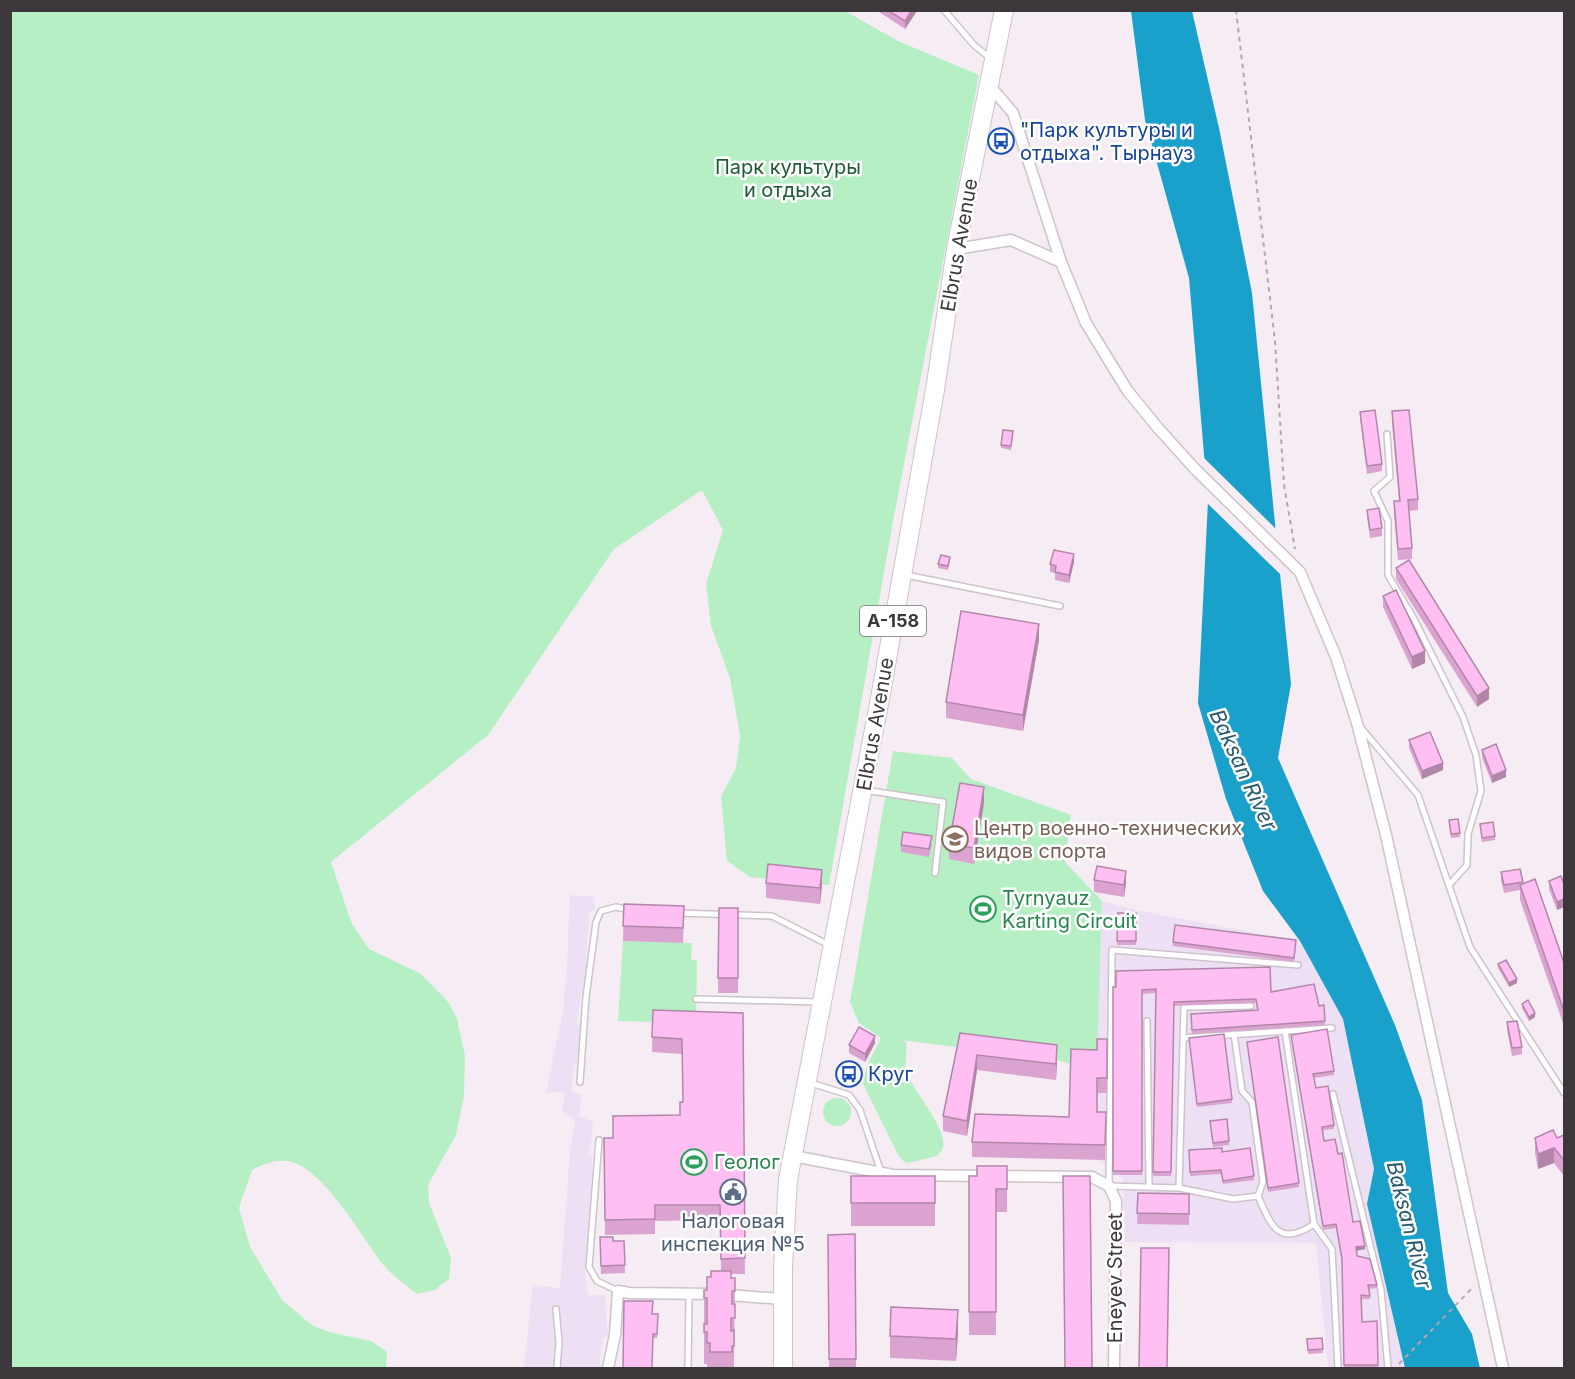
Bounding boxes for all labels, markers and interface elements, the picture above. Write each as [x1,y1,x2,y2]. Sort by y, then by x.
place label: "Парк культуры и отдыха". Тырнауз [1020,118,1193,165]
bus stop icon: "Парк культуры и отдыха". Тырнауз [986,126,1016,156]
park label: Парк культуры и отдыха [715,155,861,202]
street label: Elbrus Avenue [935,176,983,314]
road number: А-158 [860,606,926,636]
street label: Elbrus Avenue [851,655,899,793]
water label: Baksan River [1205,705,1283,835]
place label: Центр военно-технических видов спорта [974,816,1242,863]
school or university icon: Центр военно-технических видов спорта [940,824,970,854]
place label: Tyrnyauz Karting Circuit [1002,886,1137,933]
sports icon: Tyrnyauz Karting Circuit [968,894,998,924]
bus stop icon: Круг [834,1059,864,1089]
place label: Круг [868,1062,914,1086]
sports icon: Геолог [679,1147,709,1177]
place label: Геолог [714,1150,780,1174]
water label: Baksan River [1382,1159,1438,1292]
public building icon: Налоговая инспекция №5 [718,1177,748,1207]
place label: Налоговая инспекция №5 [661,1209,805,1256]
street label: Eneyev Street [1103,1212,1127,1343]

